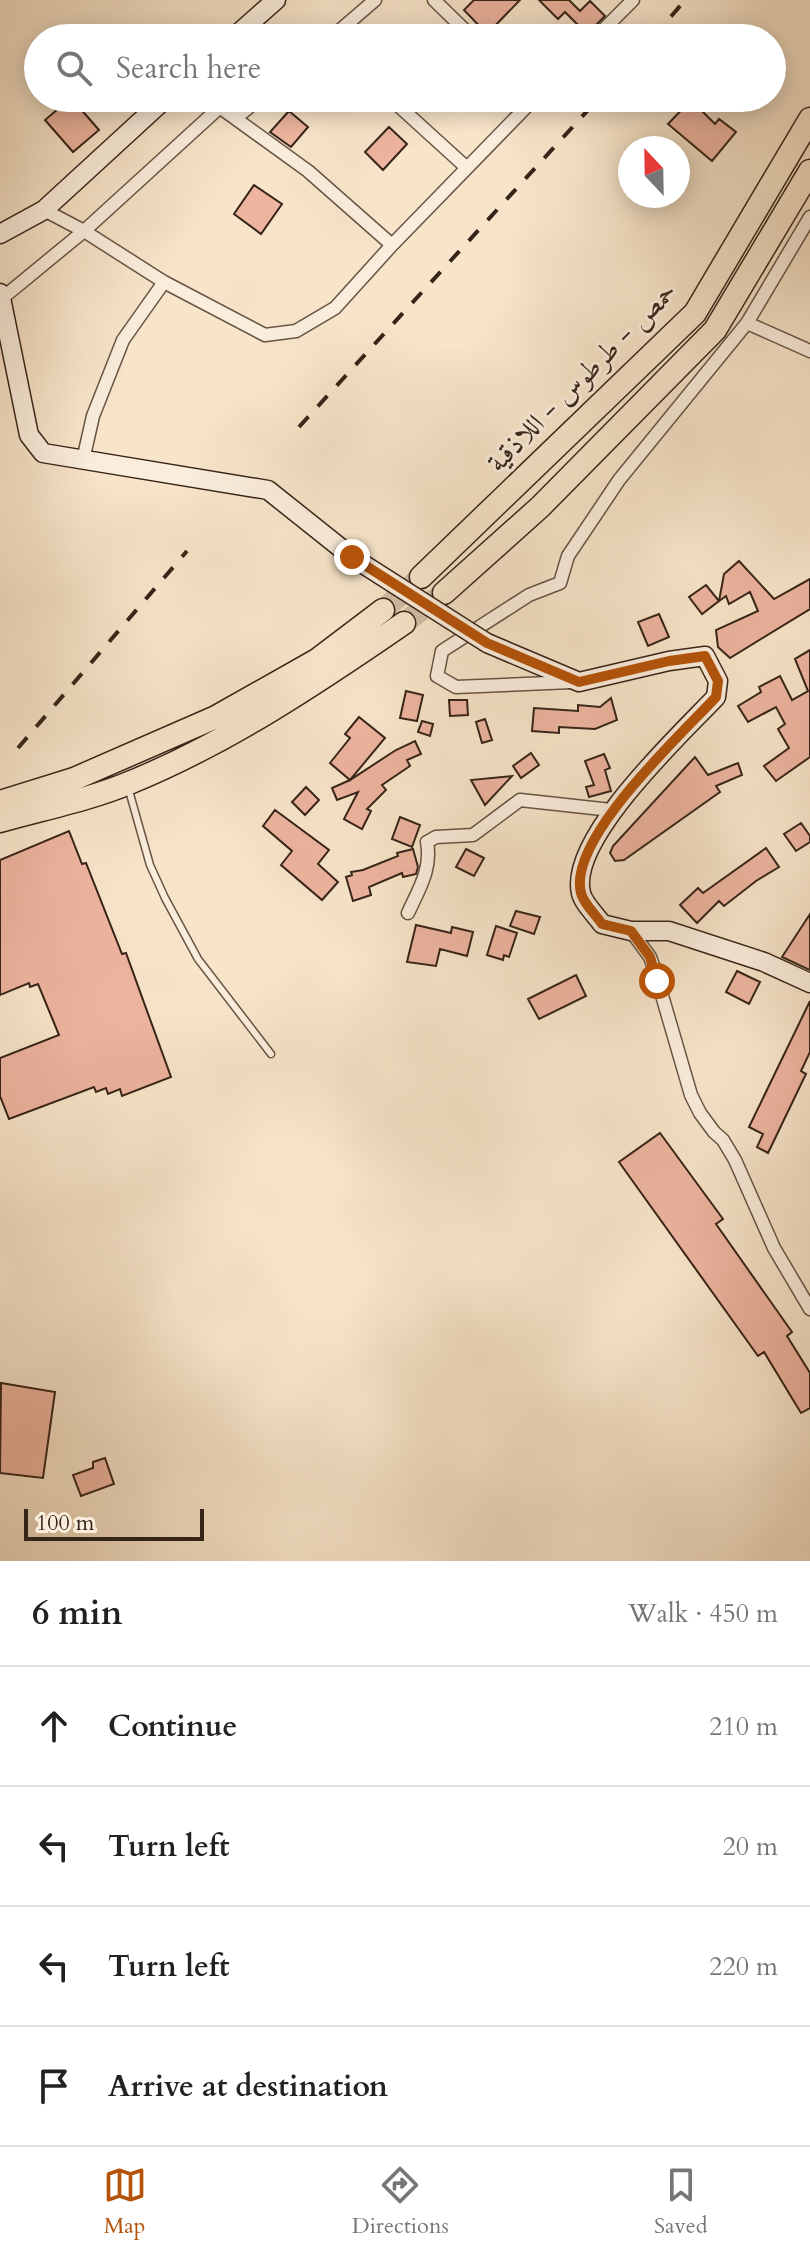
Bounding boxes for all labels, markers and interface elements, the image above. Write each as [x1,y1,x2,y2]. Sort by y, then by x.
search box [24,24,786,112]
icon: search [52,46,96,90]
text: Search here [116,48,261,89]
north arrow [618,136,690,208]
street label: حمص - طرطوس - اللاذقية [478,273,686,481]
route end [334,539,370,575]
route start [639,963,675,999]
scale bar [24,1505,204,1541]
text: 100 m [36,1508,94,1538]
text: 6 min [32,1590,123,1636]
text: Walk · 450 m [628,1596,778,1631]
icon: ahead [32,1704,76,1748]
text: Continue [108,1706,237,1747]
text: 210 m [709,1709,778,1744]
icon: left [32,1824,76,1868]
text: Turn left [108,1826,230,1867]
text: 20 m [722,1829,778,1864]
icon: left [32,1944,76,1988]
text: Turn left [108,1946,230,1987]
text: 220 m [709,1949,778,1984]
icon: arrive [32,2064,76,2108]
text: Arrive at destination [108,2066,388,2107]
tab: Map [103,2163,147,2241]
tab: Directions [352,2163,449,2241]
tab: Saved [654,2163,707,2241]

